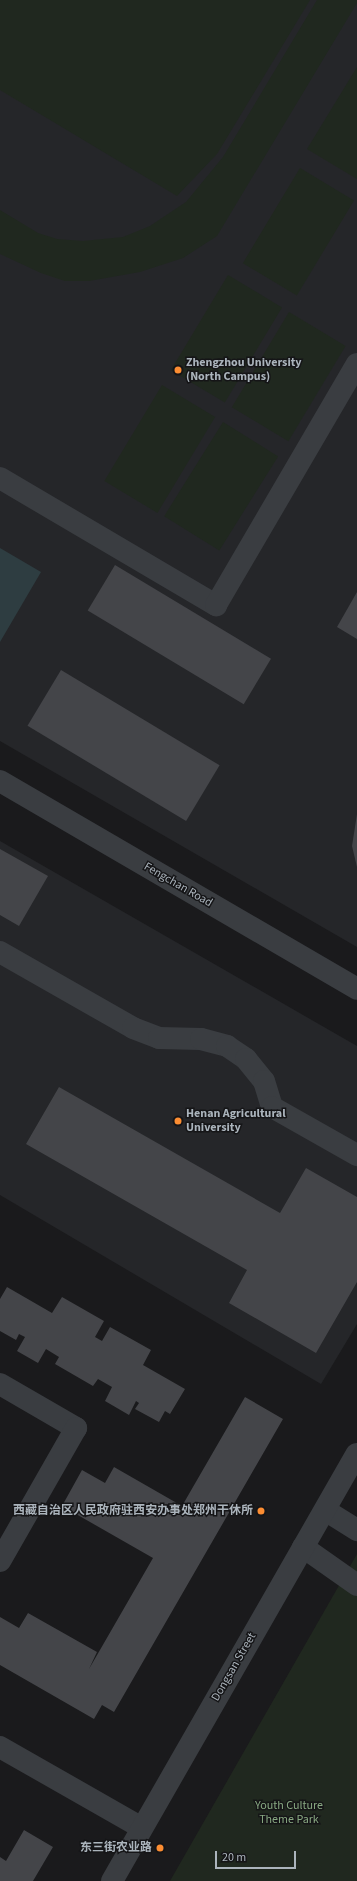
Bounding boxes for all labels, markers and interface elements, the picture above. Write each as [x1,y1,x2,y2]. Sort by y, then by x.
place label: Zhengzhou University (North Campus) [186,356,302,384]
marker: Zhengzhou University (North Campus) [173,365,183,375]
street label: Fengchan Road [141,860,215,910]
place label: Henan Agricultural University [186,1107,286,1135]
marker: Henan Agricultural University [173,1116,183,1126]
place label: 西藏自治区人民政府驻西安办事处郑州干休所 [13,1504,253,1518]
marker: 西藏自治区人民政府驻西安办事处郑州干休所 [256,1506,266,1516]
street label: Dongsan Street [209,1630,259,1704]
park label: Youth Culture Theme Park [255,1799,323,1827]
place label: 东三街农业路 [80,1841,152,1855]
marker: 东三街农业路 [155,1843,165,1853]
scale bar [217,1843,298,1869]
text: 20 m [222,1849,246,1866]

